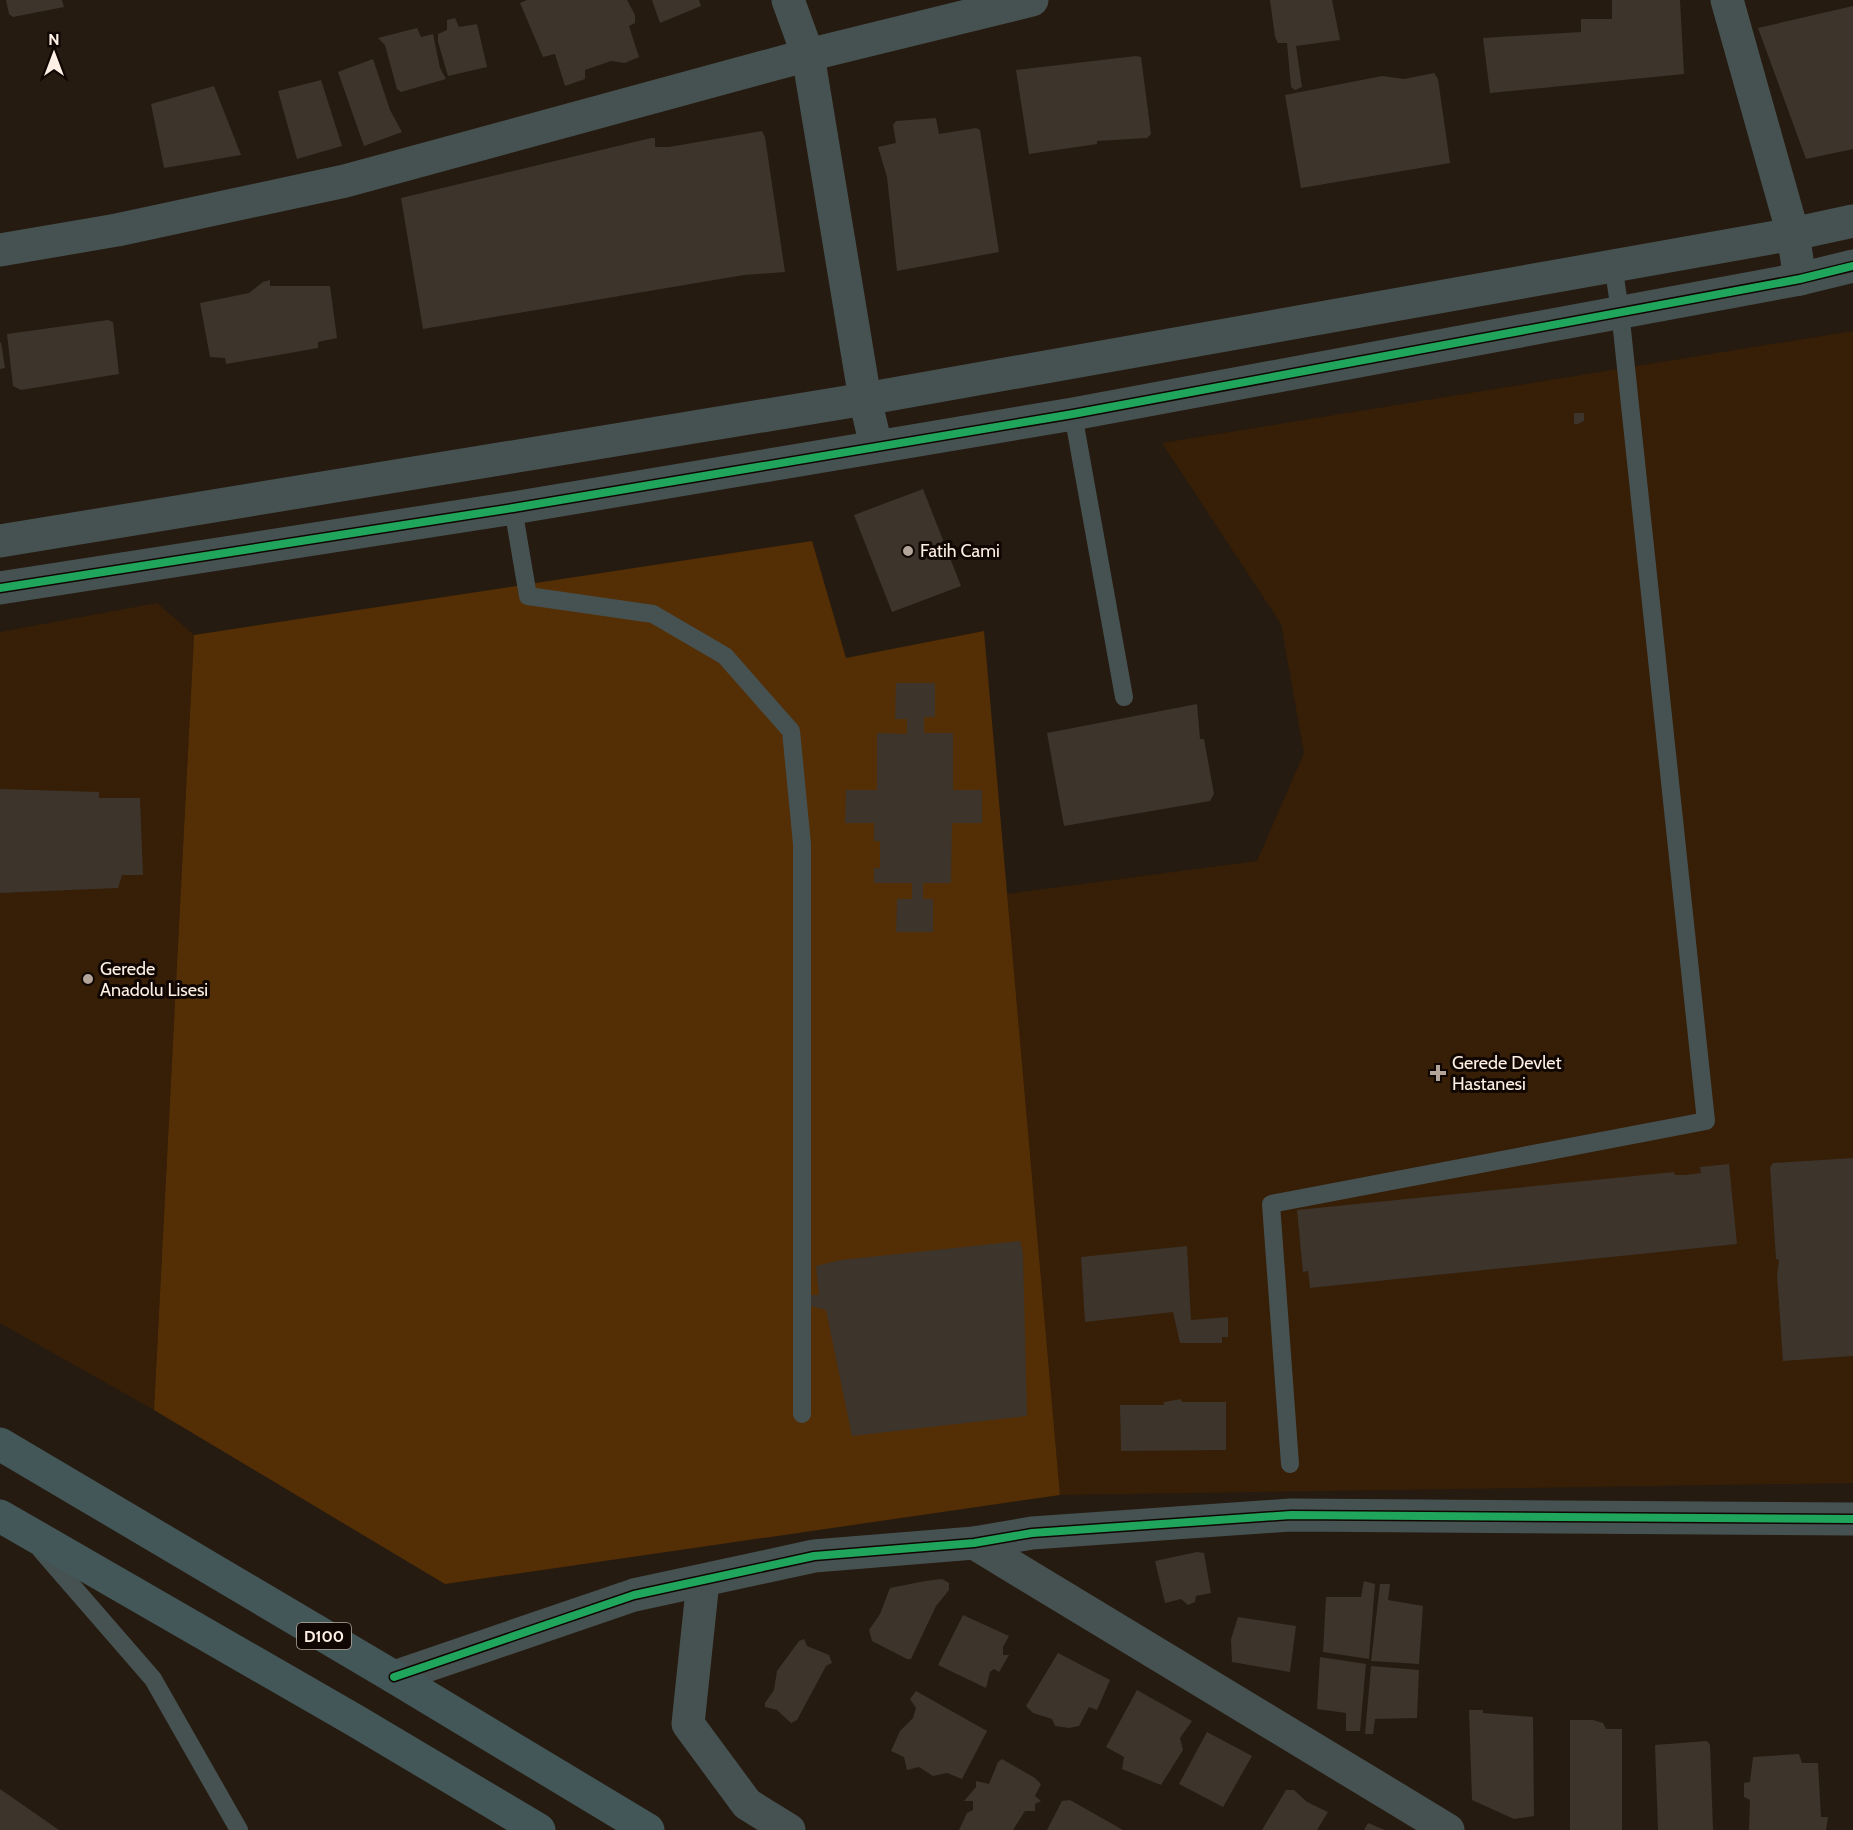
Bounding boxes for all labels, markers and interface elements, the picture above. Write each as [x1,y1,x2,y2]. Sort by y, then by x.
north arrow [24,24,84,84]
text: N [48,30,60,49]
place label: Fatih Cami [920,540,1000,562]
marker: Fatih Cami [901,544,915,558]
place label: Gerede Anadolu Lisesi [100,958,208,1001]
marker: Gerede Anadolu Lisesi [81,972,95,986]
place label: Gerede Devlet Hastanesi [1452,1052,1562,1095]
marker: Gerede Devlet Hastanesi [1429,1064,1447,1082]
road number: D100 [297,1623,351,1649]

